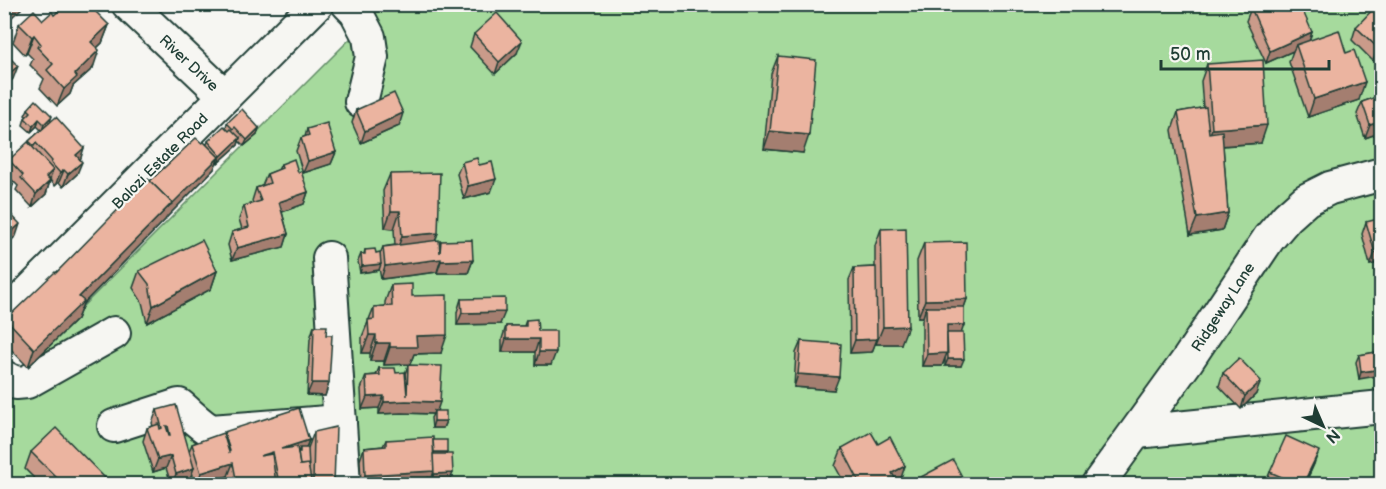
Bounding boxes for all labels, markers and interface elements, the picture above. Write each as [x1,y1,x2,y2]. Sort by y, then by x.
street label: River Drive [155,31,222,96]
scale bar [1161,33,1329,71]
text: 50 m [1170,44,1211,65]
street label: Balozi Estate Road [108,109,212,213]
street label: Ridgeway Lane [1187,259,1259,356]
north arrow [1293,396,1353,456]
text: N [1321,425,1343,447]

